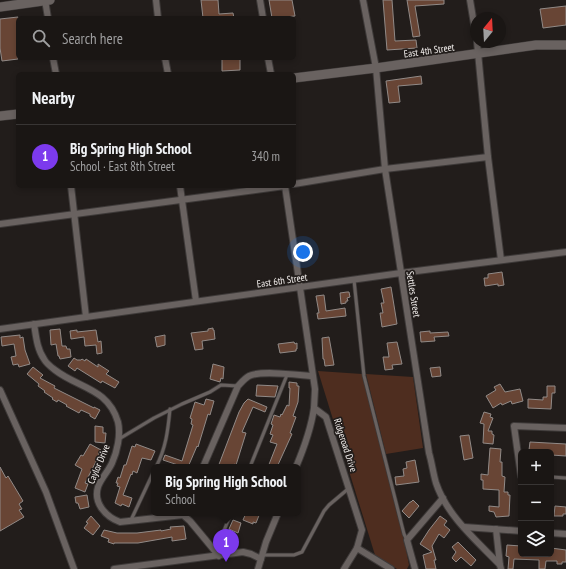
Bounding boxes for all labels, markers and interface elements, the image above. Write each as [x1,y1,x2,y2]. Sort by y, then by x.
north arrow [470,12,506,48]
search box [16,16,296,60]
icon: search [30,27,52,49]
text: Search here [62,29,123,48]
street label: East 4th Street [403,40,455,60]
text: Nearby [32,87,75,109]
text: Big Spring High School [70,139,191,158]
text: 1 [42,148,48,165]
text: 340 m [251,148,280,165]
text: School · East 8th Street [70,158,175,175]
your location [293,242,313,262]
street label: East 6th Street [256,270,308,290]
street label: Settles Street [403,270,424,318]
street label: Ridgeroad Drive [331,417,360,474]
street label: Caylor Drive [84,442,113,486]
map controls [518,449,554,557]
button: + [518,449,554,485]
popup [151,464,301,516]
text: Big Spring High School [165,472,287,491]
button: − [518,485,554,521]
text: School [165,491,196,508]
button: layers [518,521,554,557]
pin: 1 [213,529,239,562]

